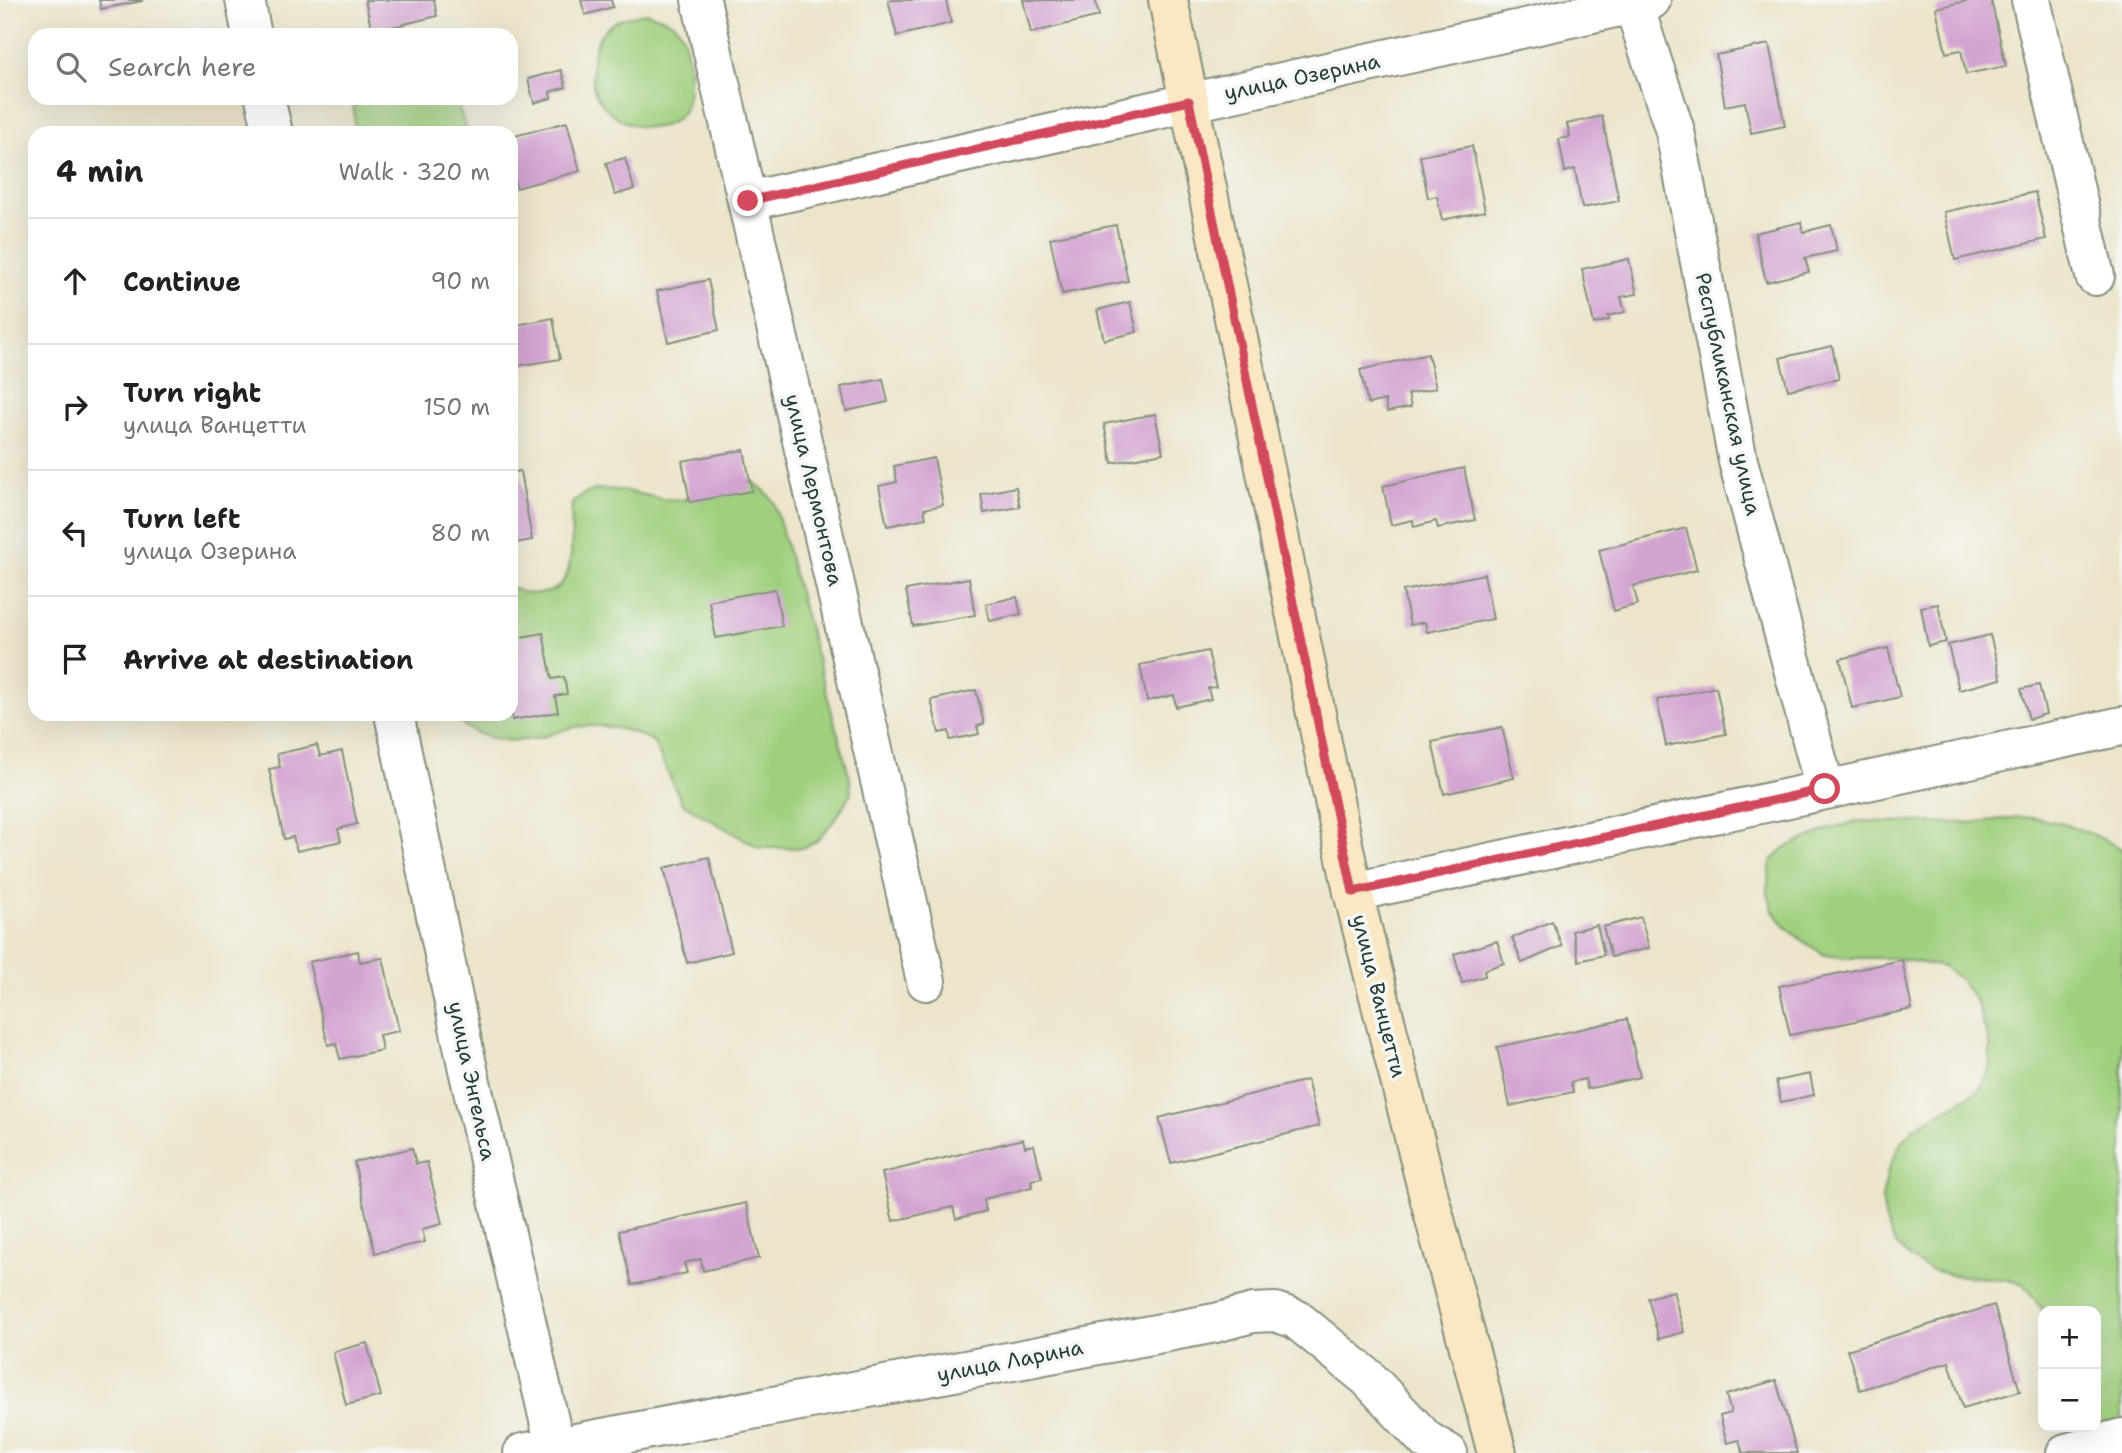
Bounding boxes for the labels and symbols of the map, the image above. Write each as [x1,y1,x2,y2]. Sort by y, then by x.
street label: улица Озерина [1222,47,1382,107]
route end [732,185,763,216]
street label: Республиканская улица [1689,270,1767,518]
street label: улица Лермонтова [778,391,850,589]
route start [1809,773,1840,804]
street label: улица Ванцетти [1345,911,1413,1081]
street label: улица Энгельса [441,999,503,1163]
street label: улица Ларина [935,1333,1085,1389]

